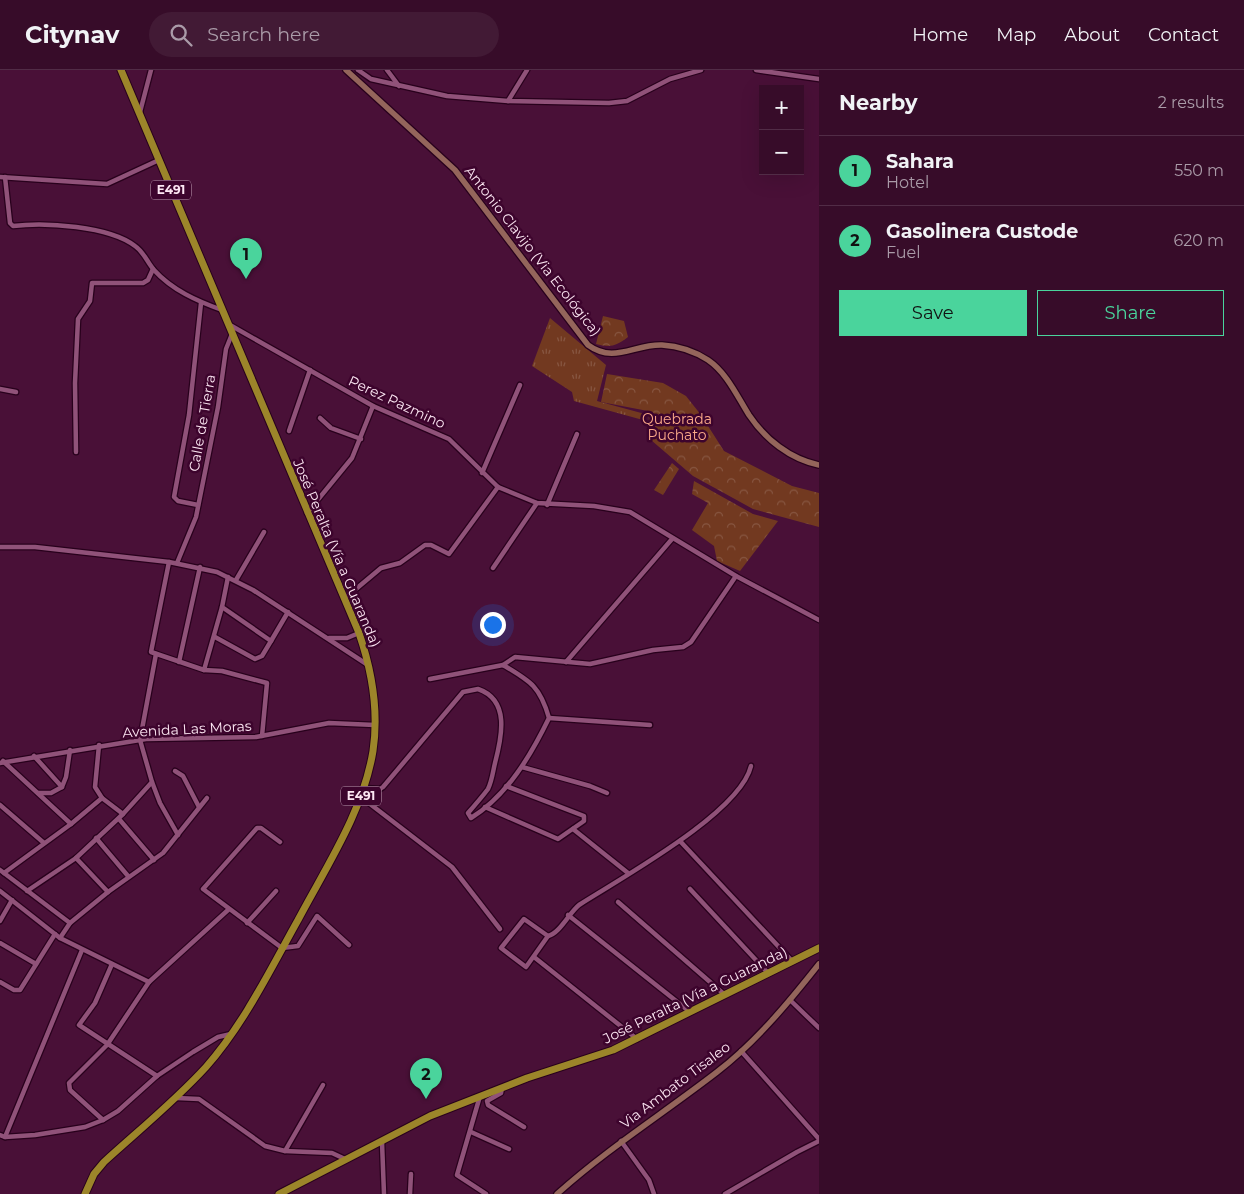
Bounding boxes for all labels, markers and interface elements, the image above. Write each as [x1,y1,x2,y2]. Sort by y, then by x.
search box [149,12,499,57]
text: Citynav [25,20,119,49]
icon: search [167,21,195,49]
text: Search here [207,23,320,46]
text: Home [912,24,968,46]
text: Map [996,24,1036,46]
text: About [1064,24,1120,46]
text: Contact [1148,24,1219,46]
map controls [759,85,804,175]
button: + [759,85,804,130]
text: Nearby [839,90,918,115]
text: 2 results [1158,93,1224,112]
button: − [759,130,804,175]
text: Sahara [886,150,954,173]
text: 1 [852,161,858,180]
text: 550 m [1174,161,1224,180]
street label: Antonio Clavijo (Via Ecológica) [461,162,605,340]
text: Hotel [886,173,929,192]
road number: E491 [151,180,191,200]
text: Gasolinera Custode [886,220,1078,243]
text: 2 [850,231,860,250]
text: 620 m [1173,231,1224,250]
pin: 1 [230,238,262,279]
text: Fuel [886,243,921,262]
button: Save [839,290,1027,336]
button: Share [1037,290,1224,336]
street label: Perez Pazmino [346,372,449,432]
street label: Calle de Tierra [185,373,219,473]
park label: Quebrada Puchato [642,410,712,444]
street label: José Peralta (Vía a Guaranda) [289,455,385,650]
your location [480,612,506,638]
street label: Avenida Las Moras [122,717,252,741]
road number: E491 [341,786,381,806]
street label: José Peralta (Vía a Guaranda) [599,942,790,1048]
street label: Via Ambato Tisaleo [616,1037,734,1132]
pin: 2 [410,1058,442,1099]

